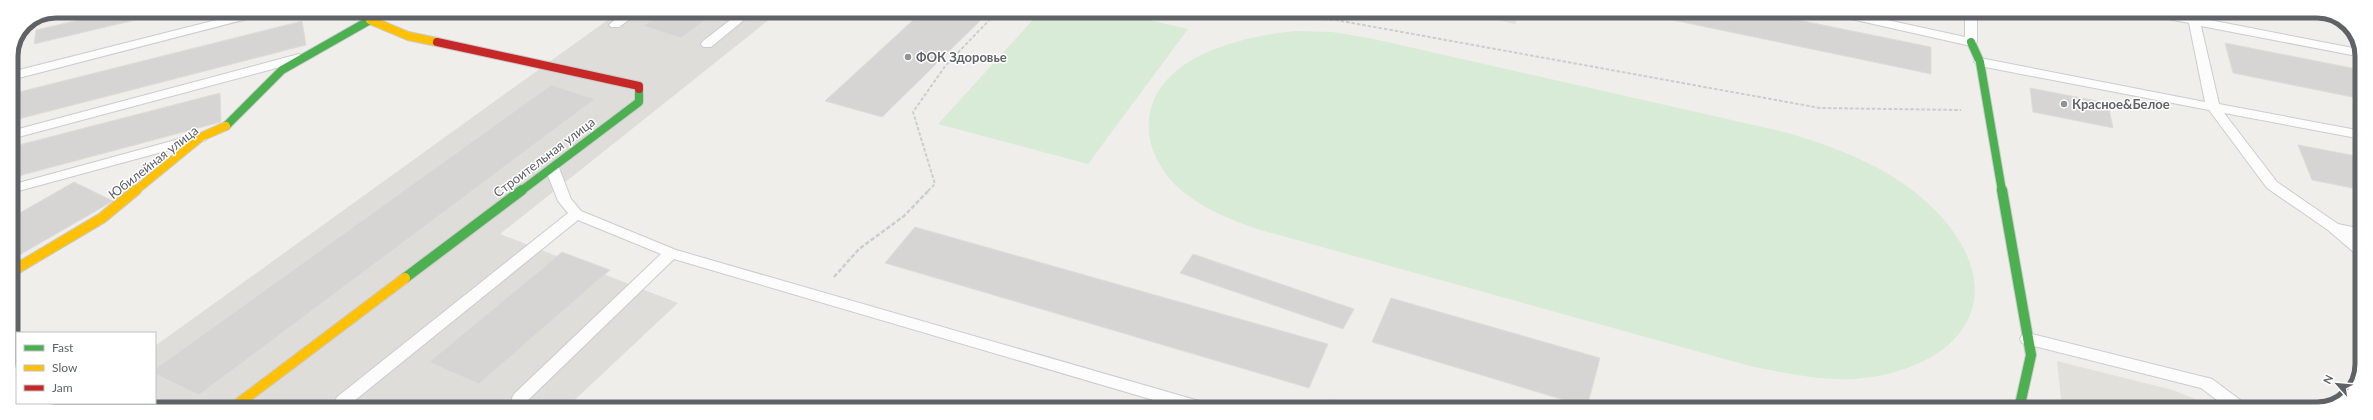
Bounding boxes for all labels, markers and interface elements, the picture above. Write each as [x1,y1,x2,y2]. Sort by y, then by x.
place label: ФОК Здоровье [916,49,1007,65]
marker: ФОК Здоровье [903,52,913,62]
place label: Красное&Белое [2072,96,2170,112]
marker: Красное&Белое [2059,99,2069,109]
street label: Строительная улица [490,114,598,200]
street label: Юбилейная улица [105,122,201,202]
legend [16,332,156,404]
text: Fast [52,340,74,355]
text: Slow [52,360,78,375]
north arrow [2317,364,2357,404]
text: N [2320,373,2335,386]
text: Jam [52,380,73,395]

